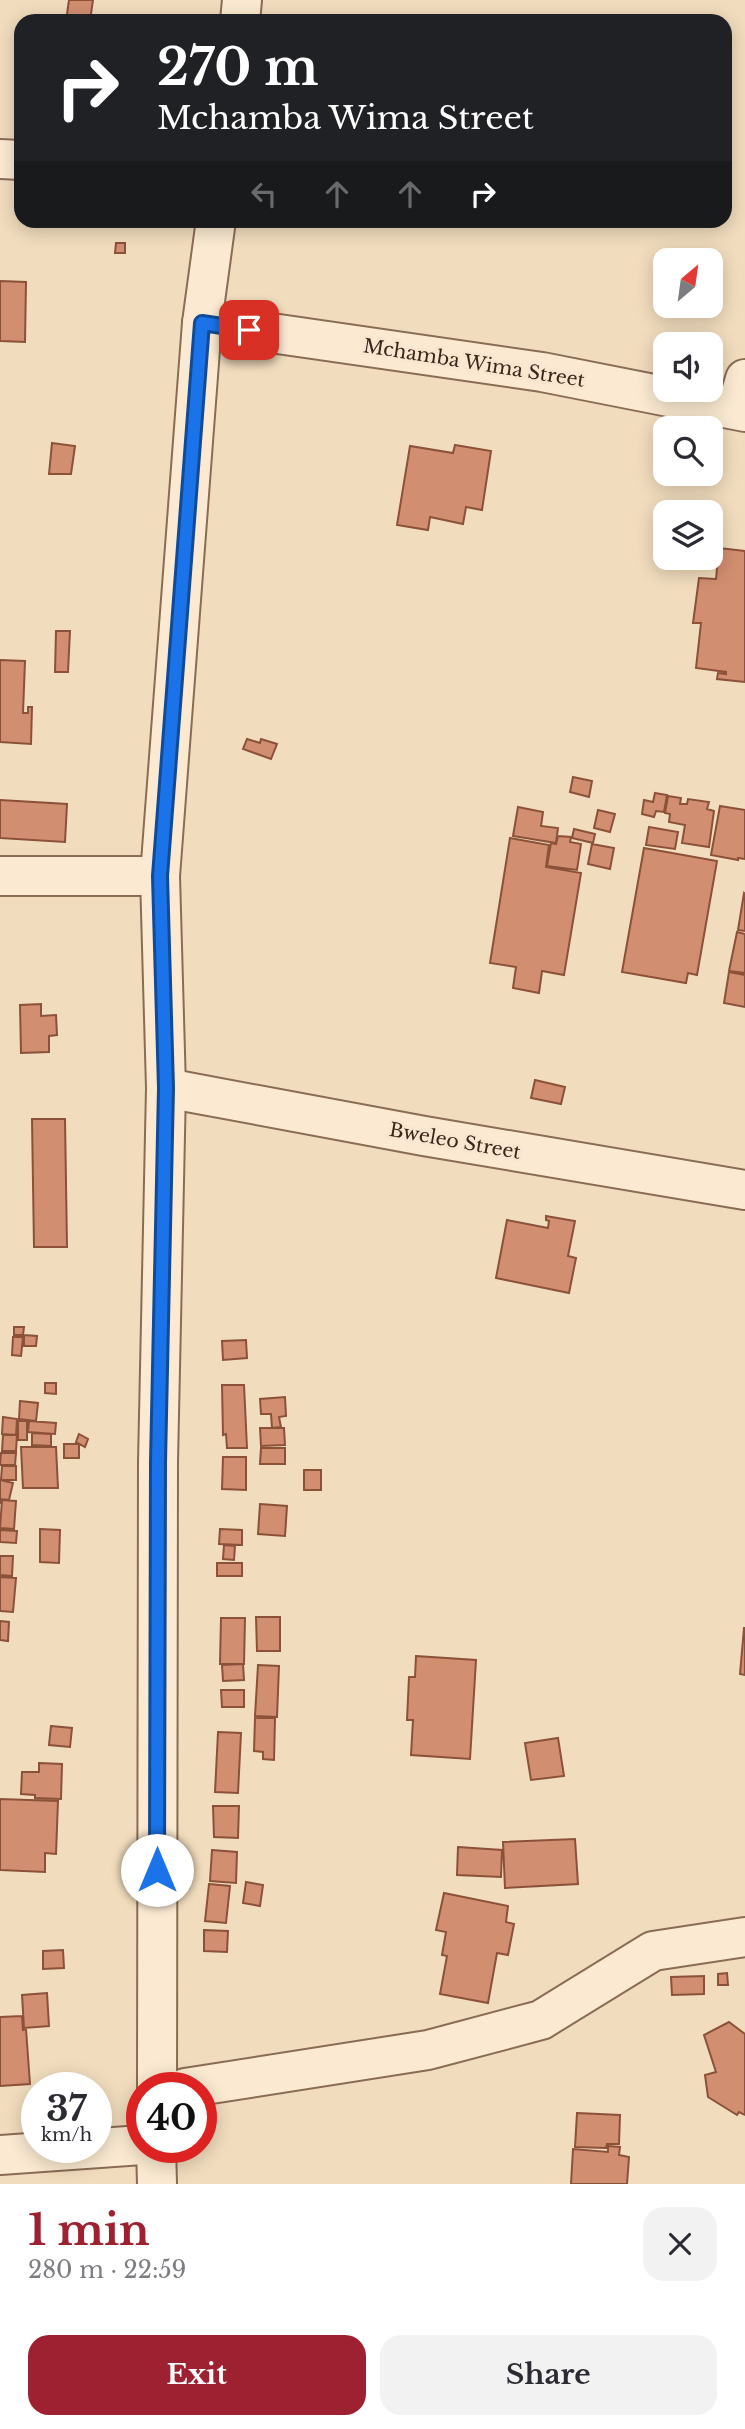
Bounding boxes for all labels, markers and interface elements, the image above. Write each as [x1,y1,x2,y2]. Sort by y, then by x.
text: 270 m [157,37,318,98]
icon: right [42,42,133,133]
text: Mchamba Wima Street [157,98,534,138]
icon: left [245,175,283,213]
icon: ahead [318,175,356,213]
icon: ahead [391,175,429,213]
icon: right [464,175,502,213]
north arrow [653,248,723,318]
map controls [653,248,723,570]
pin [219,300,279,360]
icon: arrive [230,311,268,349]
button: sound [653,332,723,402]
street label: Mchamba Wima Street [362,334,587,392]
button: search [653,416,723,486]
button: layers [653,500,723,570]
street label: Bweleo Street [387,1118,523,1164]
position arrow [120,1833,194,1907]
speed limit sign: 40 [126,2072,217,2163]
text: 37 [46,2087,87,2130]
text: km/h [41,2124,92,2146]
text: 1 min [28,2204,150,2256]
button: close [643,2207,717,2281]
text: 280 m · 22:59 [28,2256,186,2284]
button: Exit [28,2335,366,2415]
button: Share [380,2335,717,2415]

